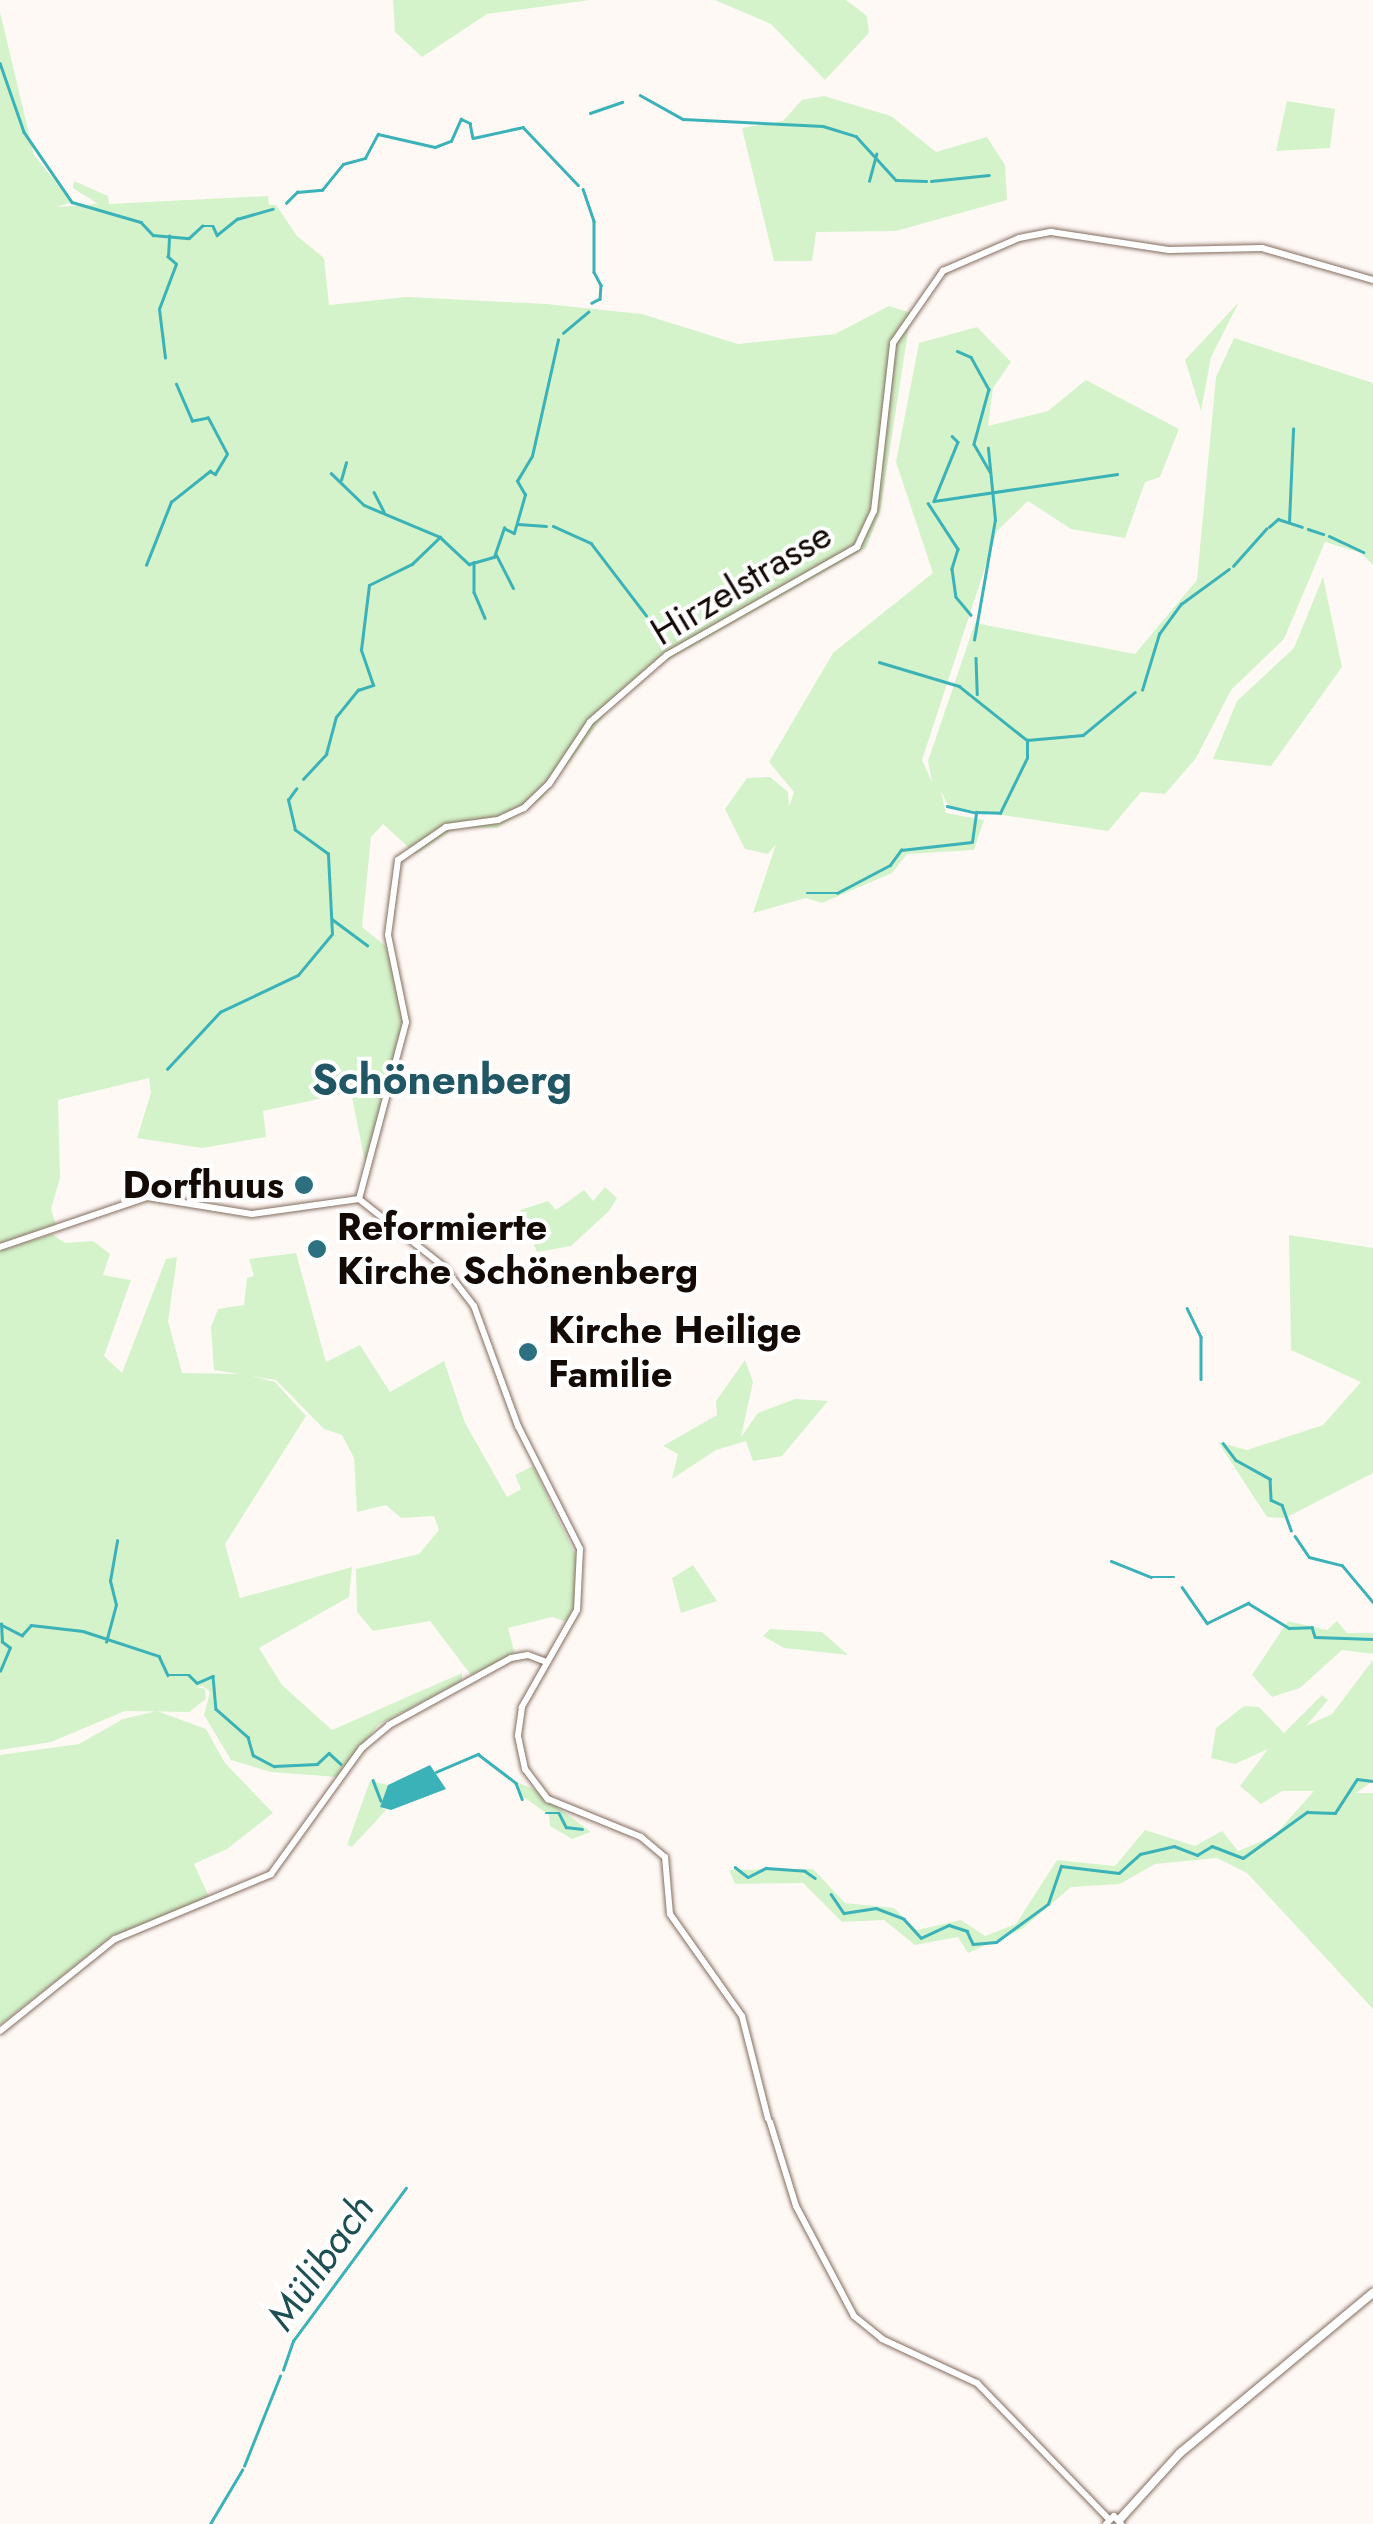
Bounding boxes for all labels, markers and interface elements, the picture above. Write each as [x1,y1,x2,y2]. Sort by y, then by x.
street label: Hirzelstrasse [643,511,839,655]
district label: Schönenberg [312,1055,572,1105]
place label: Dorfhuus [122,1162,284,1208]
marker: Dorfhuus [293,1174,315,1196]
place label: Reformierte Kirche Schönenberg [337,1204,698,1294]
marker: Reformierte Kirche Schönenberg [306,1238,328,1260]
place label: Kirche Heilige Familie [548,1307,801,1396]
marker: Kirche Heilige Familie [517,1341,539,1363]
water label: Mülibach [256,2185,384,2339]

